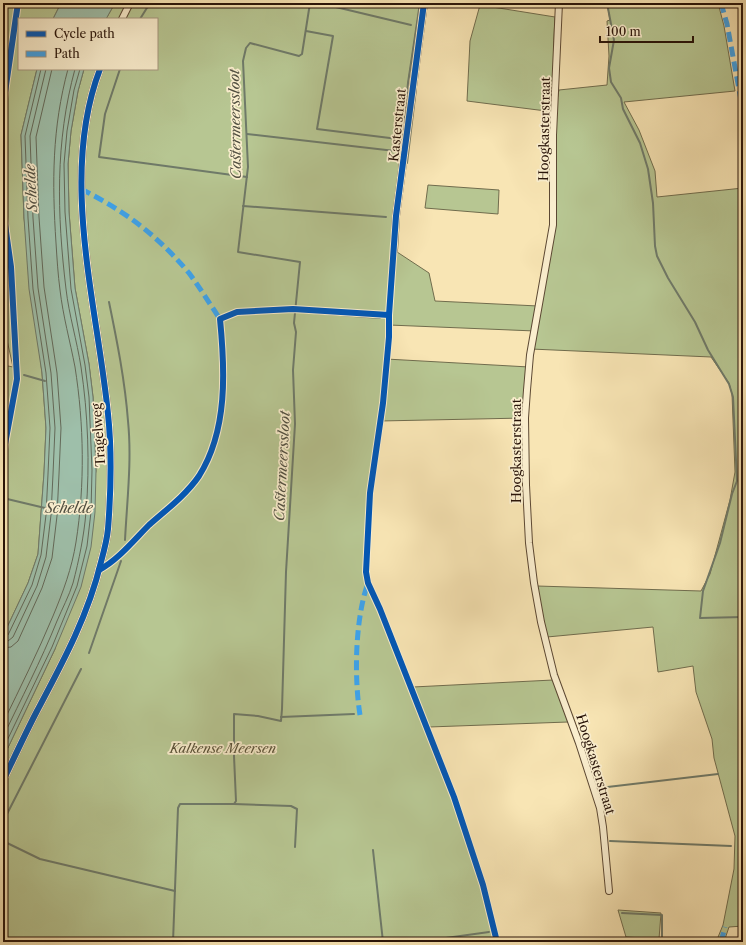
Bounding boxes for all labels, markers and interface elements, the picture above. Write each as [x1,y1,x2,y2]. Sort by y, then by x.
legend [18,18,158,70]
scale bar [600,18,693,44]
text: 100 m [606,24,641,39]
text: Cycle path [54,26,115,41]
text: Path [54,46,80,61]
water label: Castermeerssloot [225,68,245,179]
street label: Hoogkasterstraat [535,76,553,181]
street label: Kasterstraat [385,87,409,163]
water label: Schelde [21,163,41,213]
street label: Hoogkasterstraat [508,398,524,503]
street label: Tragelweg [88,403,108,467]
water label: Castermeerssloot [270,410,294,521]
water label: Schelde [44,499,94,517]
street label: Hoogkasterstraat [573,712,619,817]
park label: Kalkense Meersen [169,740,276,756]

